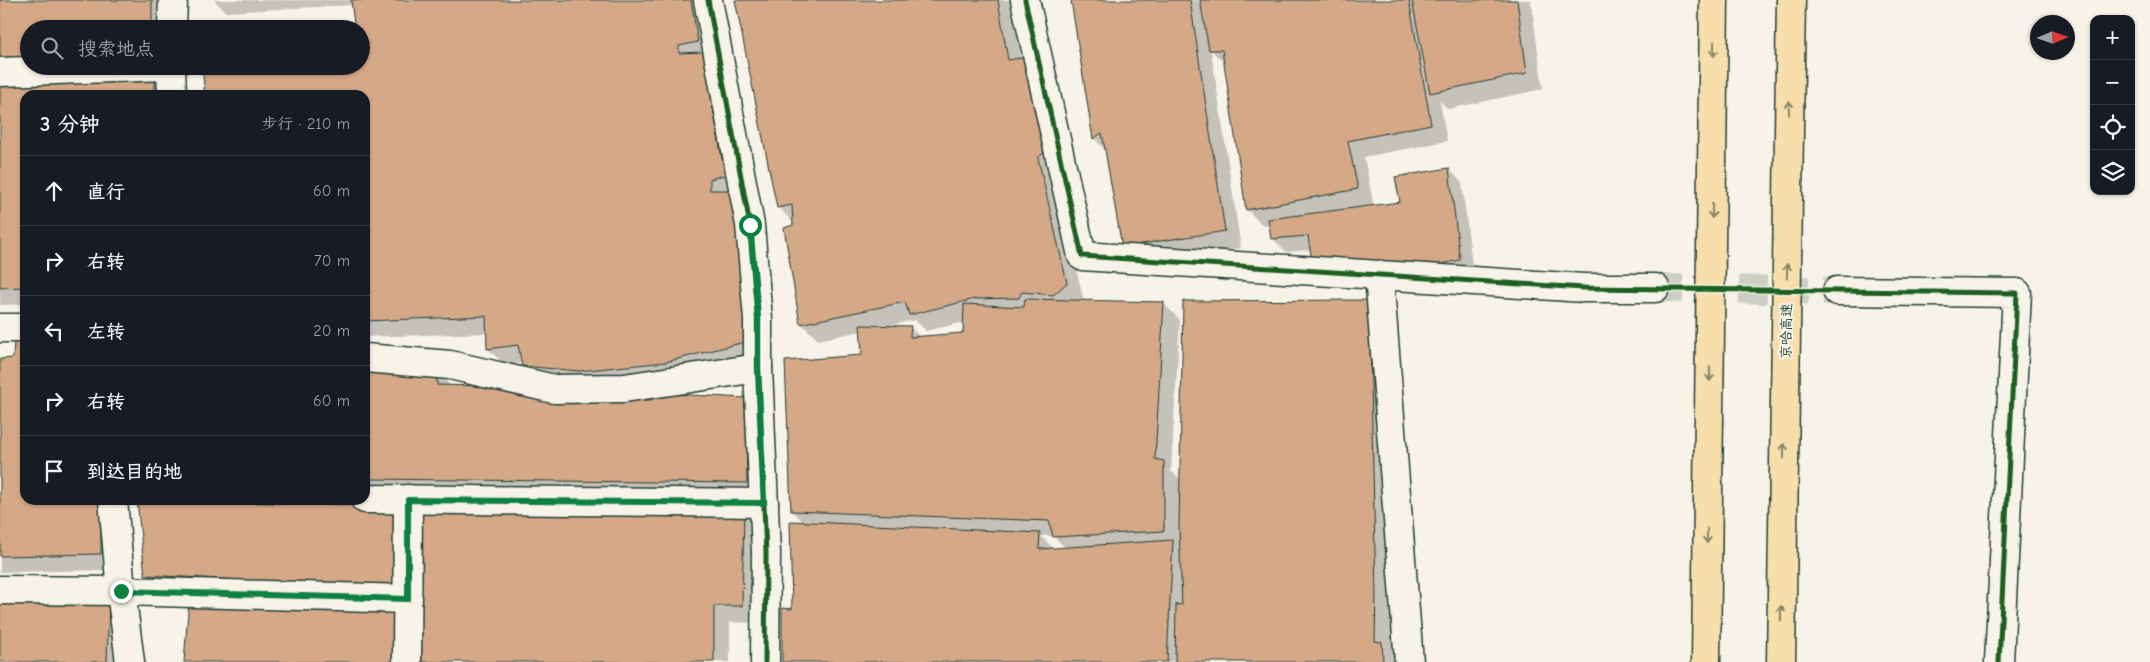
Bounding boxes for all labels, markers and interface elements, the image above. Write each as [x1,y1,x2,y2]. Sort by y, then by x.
north arrow [2030,15,2075,60]
map controls [2090,15,2135,195]
button: + [2090,15,2135,60]
search box [20,20,370,75]
icon: search [38,34,66,62]
text: 搜索地点 [78,38,154,60]
one-way arrow [1709,40,1719,56]
button: − [2090,60,2135,105]
one-way arrow [1784,101,1794,117]
button: locate [2090,105,2135,150]
text: 3 分钟 [40,112,100,136]
text: 步行 · 210 m [261,115,350,133]
button: layers [2090,150,2135,195]
icon: ahead [40,177,68,205]
text: 直行 [87,181,125,203]
text: 60 m [313,182,350,200]
one-way arrow [1707,202,1717,219]
route start [739,214,762,237]
icon: right [40,247,68,275]
text: 右转 [87,251,125,273]
text: 70 m [314,252,350,270]
one-way arrow [1782,263,1792,280]
street label: 京哈高速 [1778,303,1795,359]
icon: left [40,317,68,345]
text: 左转 [87,321,125,343]
text: 20 m [313,322,350,340]
one-way arrow [1705,365,1714,381]
icon: right [40,387,68,415]
text: 右转 [87,391,125,413]
text: 60 m [313,392,350,410]
one-way arrow [1779,443,1789,460]
icon: arrive [40,457,68,485]
text: 到达目的地 [87,461,182,483]
one-way arrow [1703,528,1712,544]
route end [110,580,133,603]
one-way arrow [1776,606,1786,622]

